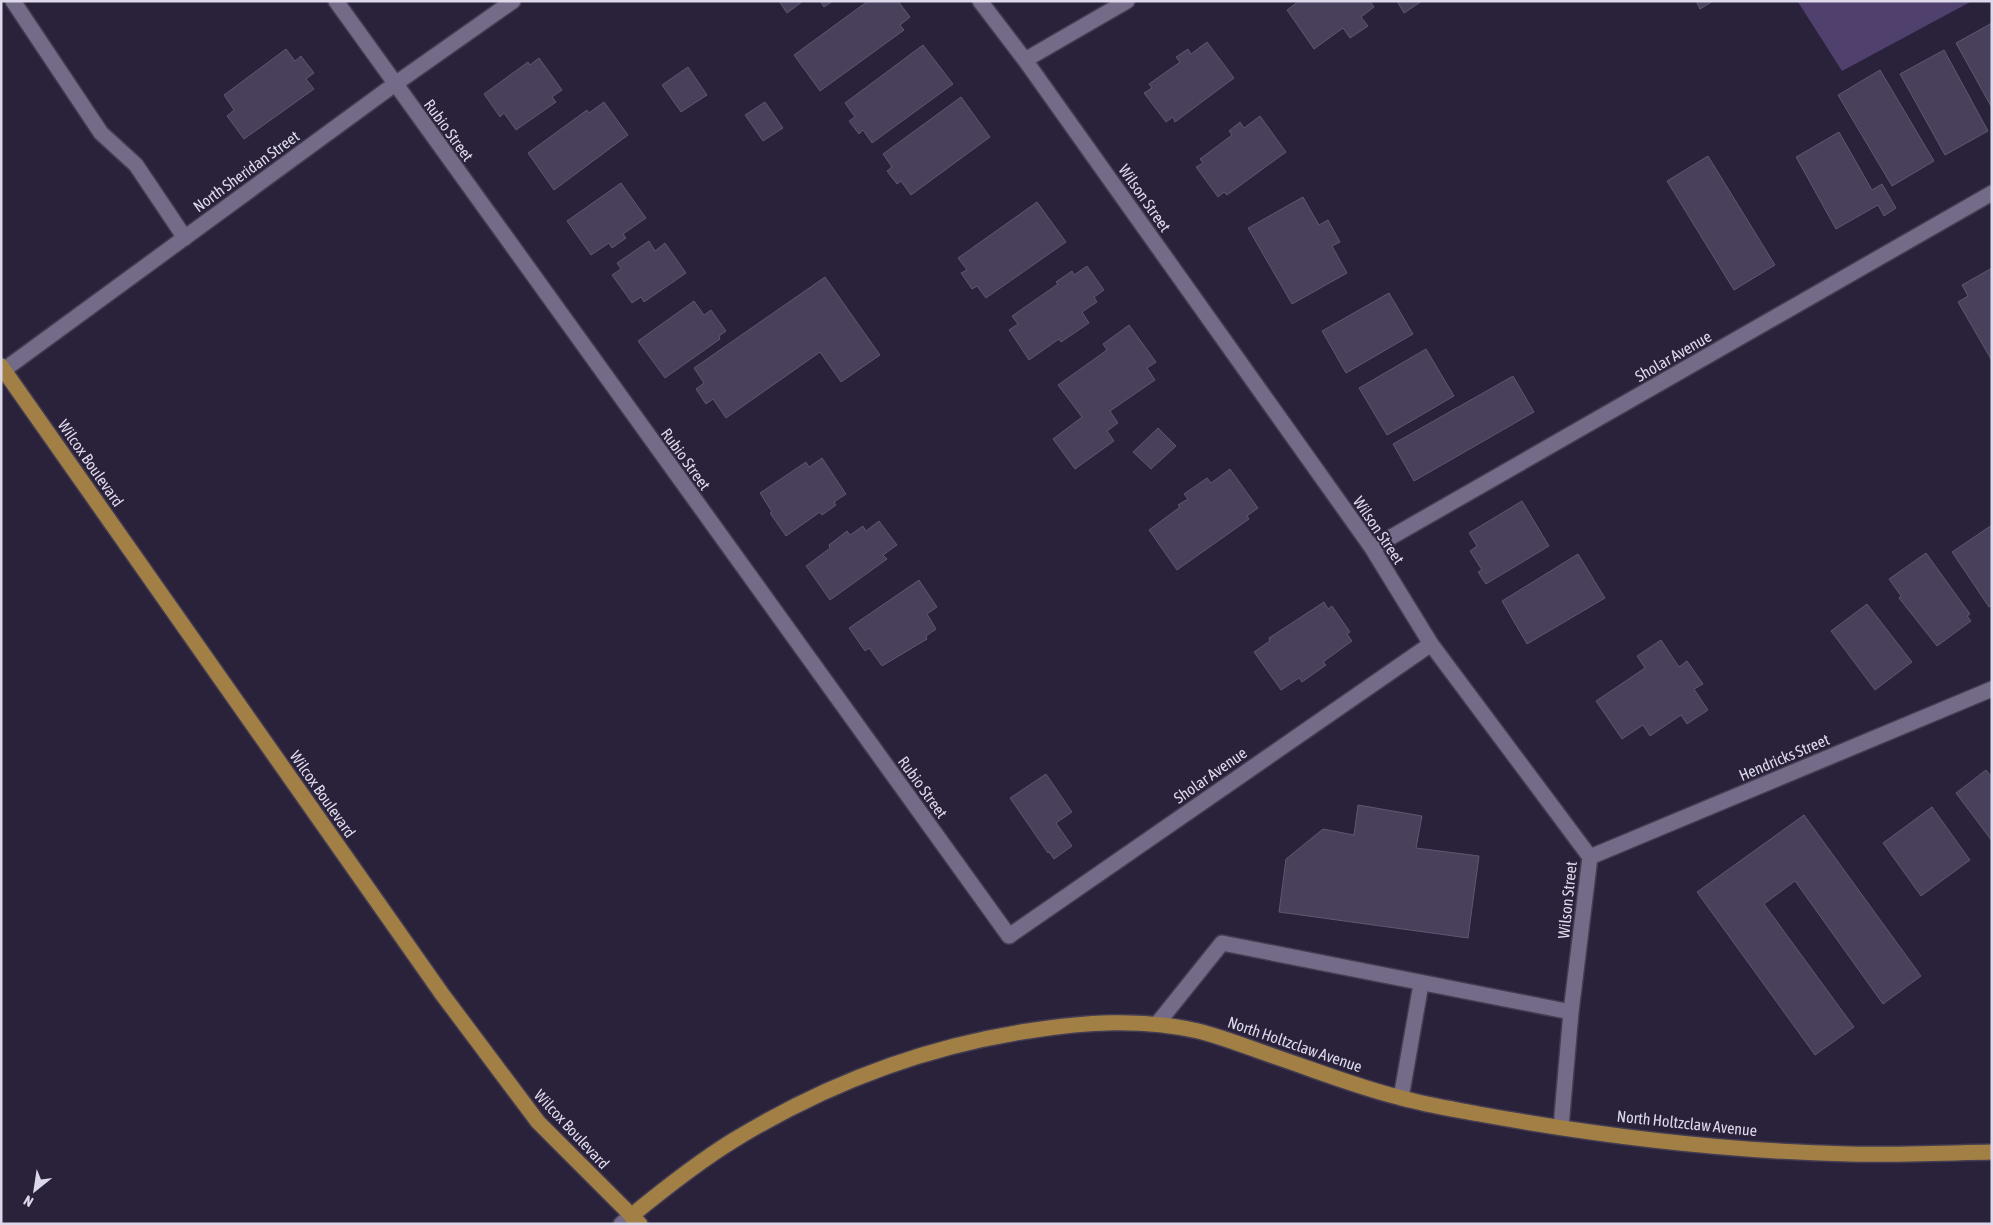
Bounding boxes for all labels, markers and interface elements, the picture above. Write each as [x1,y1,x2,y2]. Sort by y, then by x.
street label: Rubio Street [421,96,478,165]
street label: North Sheridan Street [190,126,303,215]
street label: Wilson Street [1115,161,1175,235]
street label: Sholar Avenue [1632,327,1714,385]
street label: Wilcox Boulevard [55,416,127,510]
street label: Rubio Street [658,425,715,494]
street label: Wilson Street [1350,493,1408,568]
street label: Hendricks Street [1736,730,1832,784]
street label: Sholar Avenue [1170,743,1250,807]
street label: Wilcox Boulevard [287,747,359,841]
street label: Rubio Street [895,753,952,822]
street label: Wilson Street [1554,860,1580,940]
street label: North Holtzclaw Avenue [1225,1013,1365,1075]
street label: Wilcox Boulevard [531,1086,613,1172]
street label: North Holtzclaw Avenue [1616,1107,1758,1139]
north arrow [10,1165,60,1215]
text: N [21,1192,36,1210]

